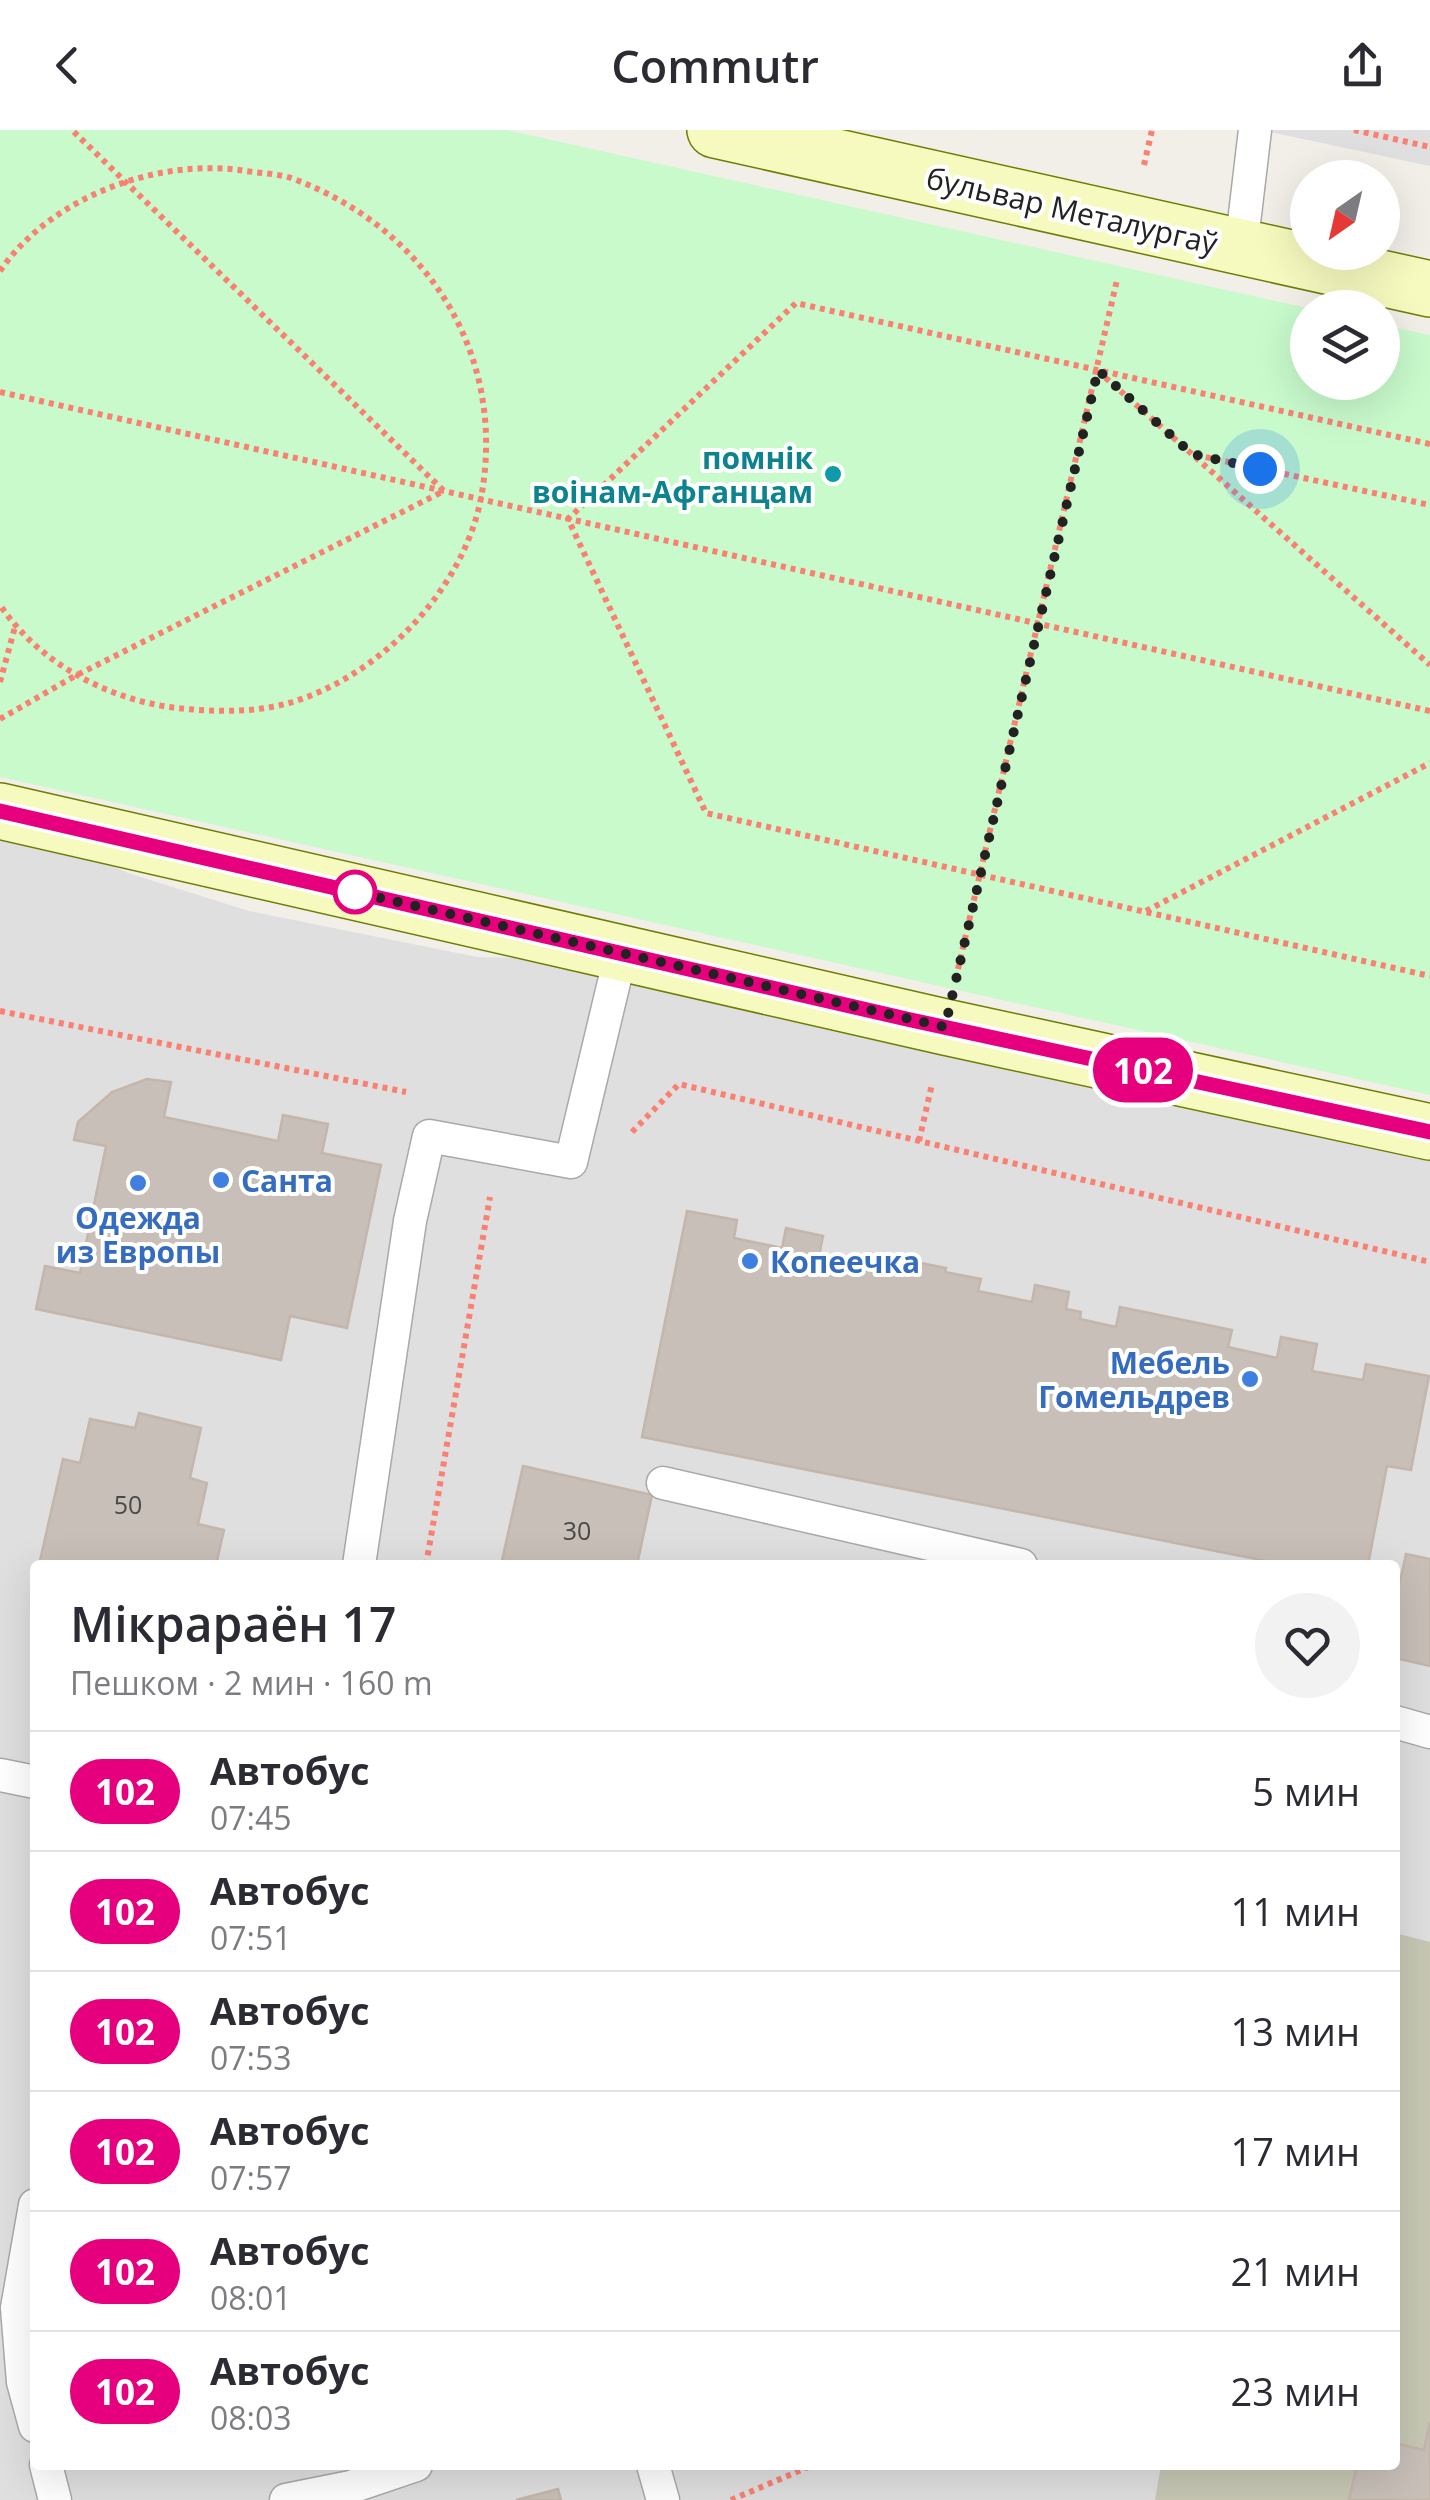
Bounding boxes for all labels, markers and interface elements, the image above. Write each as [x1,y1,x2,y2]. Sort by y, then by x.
text: Commutr [611,35,819,96]
icon: back [40,38,95,93]
icon: share [1335,38,1390,93]
street label: бульвар Металургаў [922,157,1223,264]
north arrow [1290,160,1400,270]
map controls [1290,160,1400,400]
button: layers [1290,290,1400,400]
place label: помнік воінам-Афганцам [532,437,813,512]
your location [1235,444,1285,494]
marker: помнік воінам-Афганцам [822,463,844,485]
unlabelled marker [334,871,376,913]
line badge: 102 [1086,1038,1200,1102]
text: 102 [1113,1047,1173,1094]
place label: Санта [241,1160,333,1201]
marker: Санта [210,1169,232,1191]
marker: Одежда из Европы [127,1172,149,1194]
place label: Одежда из Европы [56,1197,220,1272]
place label: Копеечка [770,1241,920,1282]
marker: Копеечка [739,1250,761,1272]
place label: Мебель Гомельдрев [1038,1342,1230,1417]
marker: Мебель Гомельдрев [1239,1368,1261,1390]
house number: 50 [114,1487,142,1521]
house number: 30 [563,1513,591,1547]
text: Мікрараён 17 [70,1591,396,1656]
button: heart [1255,1593,1360,1698]
text: Пешком · 2 мин · 160 m [70,1661,433,1704]
text: Автобус [210,1744,369,1796]
text: 5 мин [1252,1765,1360,1817]
text: 102 [95,1768,155,1815]
text: 07:45 [210,1796,292,1839]
text: Автобус [210,1864,369,1916]
text: 11 мин [1231,1885,1360,1937]
text: 102 [95,1888,155,1935]
text: 07:51 [210,1916,292,1959]
text: Автобус [210,1984,369,2036]
text: 13 мин [1231,2005,1360,2057]
text: 102 [95,2008,155,2055]
text: 07:53 [210,2036,292,2079]
text: Автобус [210,2104,369,2156]
text: 17 мин [1231,2125,1360,2177]
text: 102 [95,2128,155,2175]
text: 07:57 [210,2156,292,2199]
text: Автобус [210,2224,369,2276]
text: 21 мин [1231,2245,1360,2297]
text: 102 [95,2248,155,2295]
text: 08:01 [210,2276,292,2319]
text: Автобус [210,2344,369,2396]
text: 23 мин [1231,2365,1360,2417]
text: 102 [95,2368,155,2415]
text: 08:03 [210,2396,292,2439]

